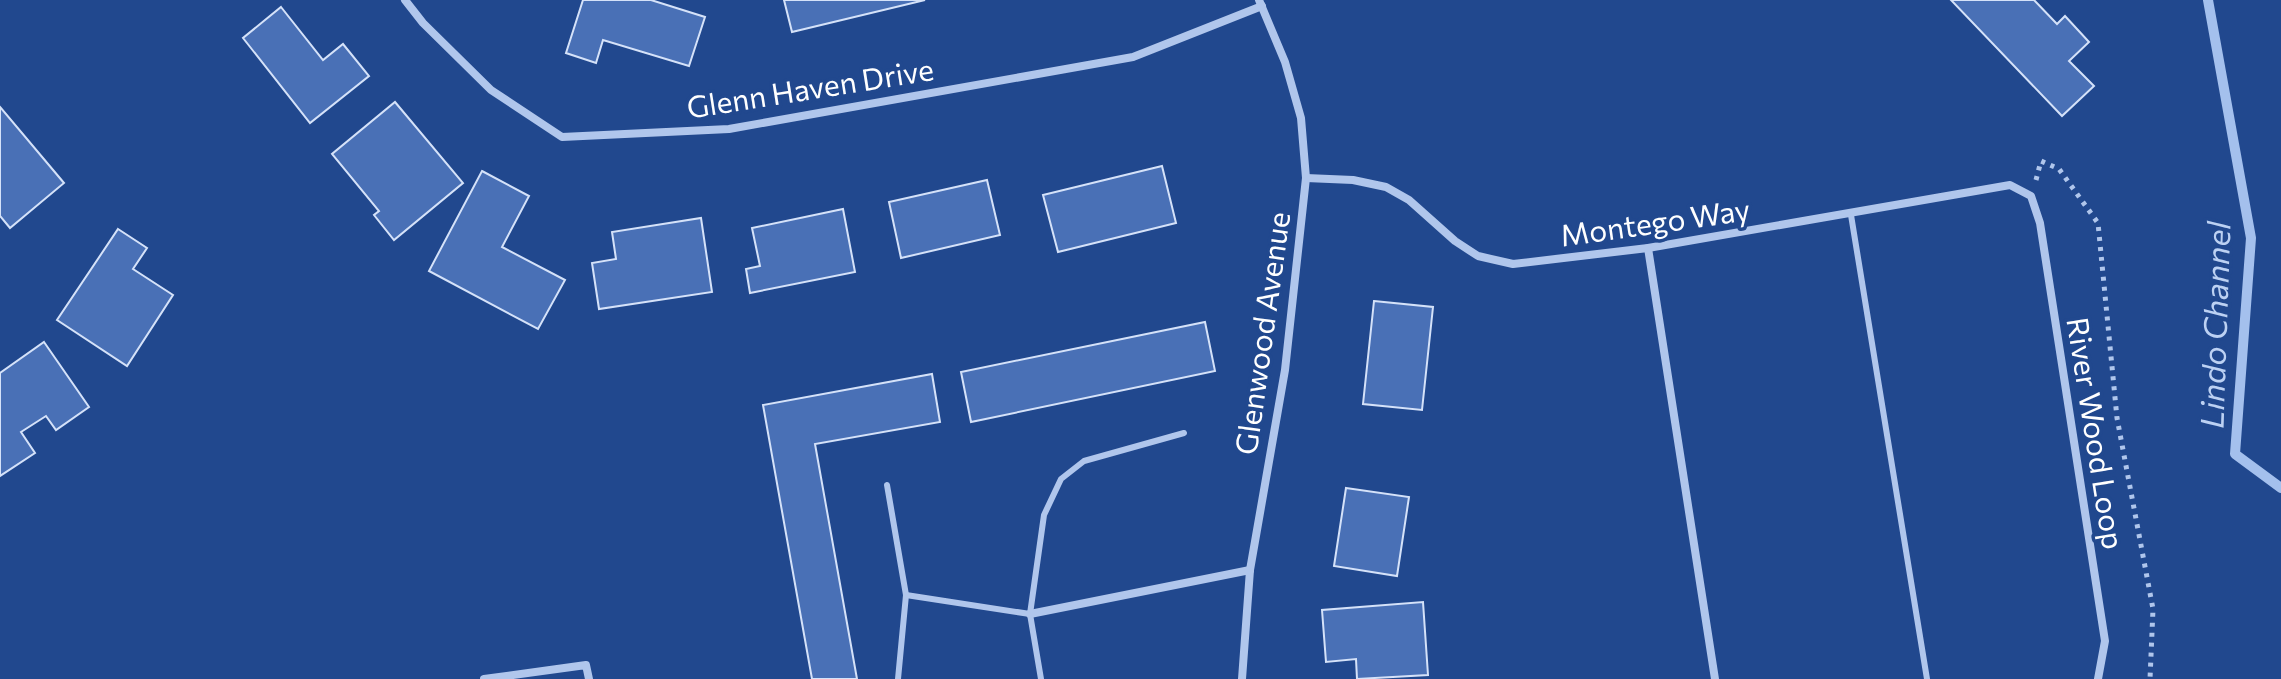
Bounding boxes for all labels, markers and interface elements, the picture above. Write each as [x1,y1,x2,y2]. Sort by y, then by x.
street label: Glenn Haven Drive [684,49,936,125]
street label: Montego Way [1558,189,1752,253]
street label: Glenwood Avenue [1226,209,1296,457]
water label: Lindo Channel [2190,220,2238,429]
street label: River Wood Loop [2060,314,2134,552]

